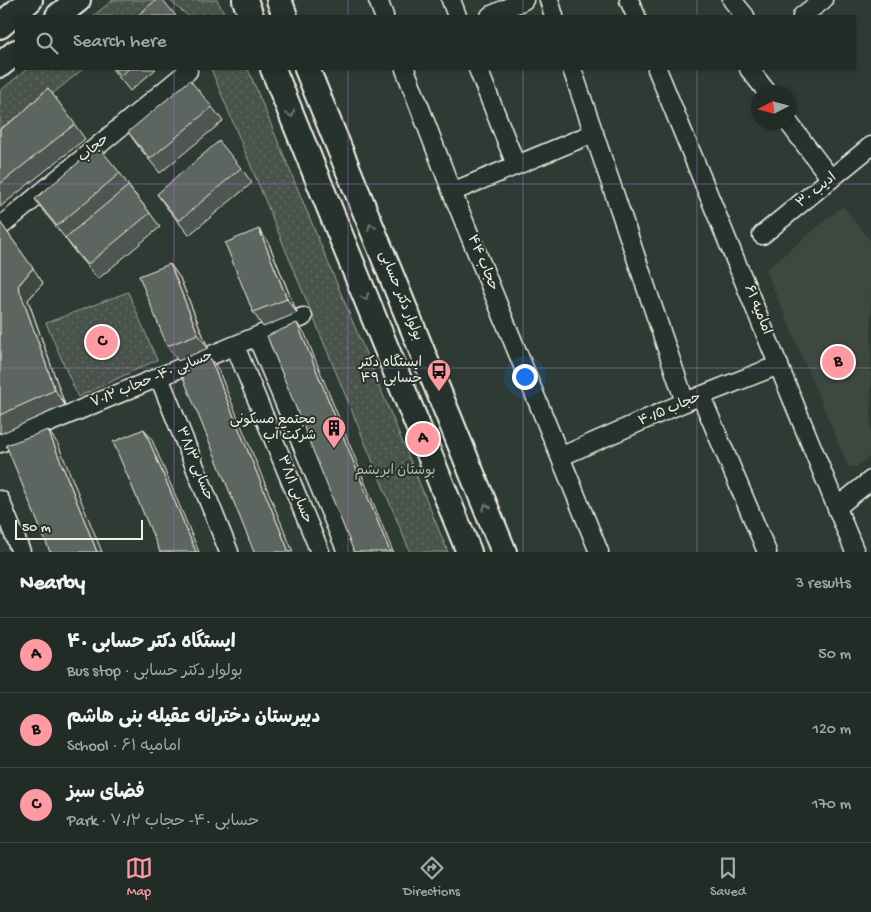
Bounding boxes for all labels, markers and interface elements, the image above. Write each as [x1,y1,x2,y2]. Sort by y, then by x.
search box [15,15,856,70]
icon: search [33,29,61,57]
text: Search here [73,31,167,54]
north arrow [751,85,796,130]
one-way arrow [285,109,295,118]
street label: حجاب [75,131,113,167]
street label: ادیب ۳۰ [793,170,841,212]
one-way arrow [367,223,378,232]
street label: حجاب ۴۴ [463,232,501,294]
street label: بولوار دکتر حسابی [374,249,426,343]
street label: امامیه ۶۱ [739,283,775,337]
one-way arrow [359,292,370,301]
pin: C [86,323,118,361]
pin: B [822,343,854,381]
street label: حسابی ۴۰- حجاب ۷۰/۲ [88,348,216,412]
place label: ایستگاه دکتر حسابی ۴۹ [358,353,422,388]
bus stop icon: ایستگاه دکتر حسابی ۴۹ [426,358,452,392]
your location [512,364,538,390]
street label: حجاب ۴۰/۵ [636,389,704,431]
place label: مجتمع مسکونی شرکت آب [230,412,316,445]
building icon: مجتمع مسکونی شرکت آب [321,415,347,449]
pin: A [407,420,439,458]
street label: حسابی ۳۸/۳ [171,425,217,503]
street label: حسابی ۳۸/۱ [273,453,315,527]
park label: بوستان ابریشم [354,463,436,480]
one-way arrow [481,503,492,512]
scale bar [15,517,142,540]
text: 50 m [22,520,51,537]
text: Nearby [20,572,85,597]
text: 3 results [796,575,851,594]
text: ایستگاه دکتر حسابی ۴۰ [67,632,236,655]
text: A [31,646,41,665]
text: 50 m [818,646,851,665]
text: Bus stop · بولوار دکتر حسابی [67,663,243,682]
text: دبیرستان دخترانه عقیله بنی هاشم [67,707,320,730]
text: B [32,721,40,740]
text: 120 m [812,721,851,740]
text: School · امامیه ۶۱ [67,738,181,757]
text: فضای سبز [67,782,145,805]
text: C [32,796,40,815]
text: 170 m [812,796,851,815]
text: Park · حسابی ۴۰- حجاب ۷۰/۲ [67,813,259,832]
tab: Map [125,854,153,901]
tab: Directions [403,854,460,901]
tab: Saved [710,854,746,901]

